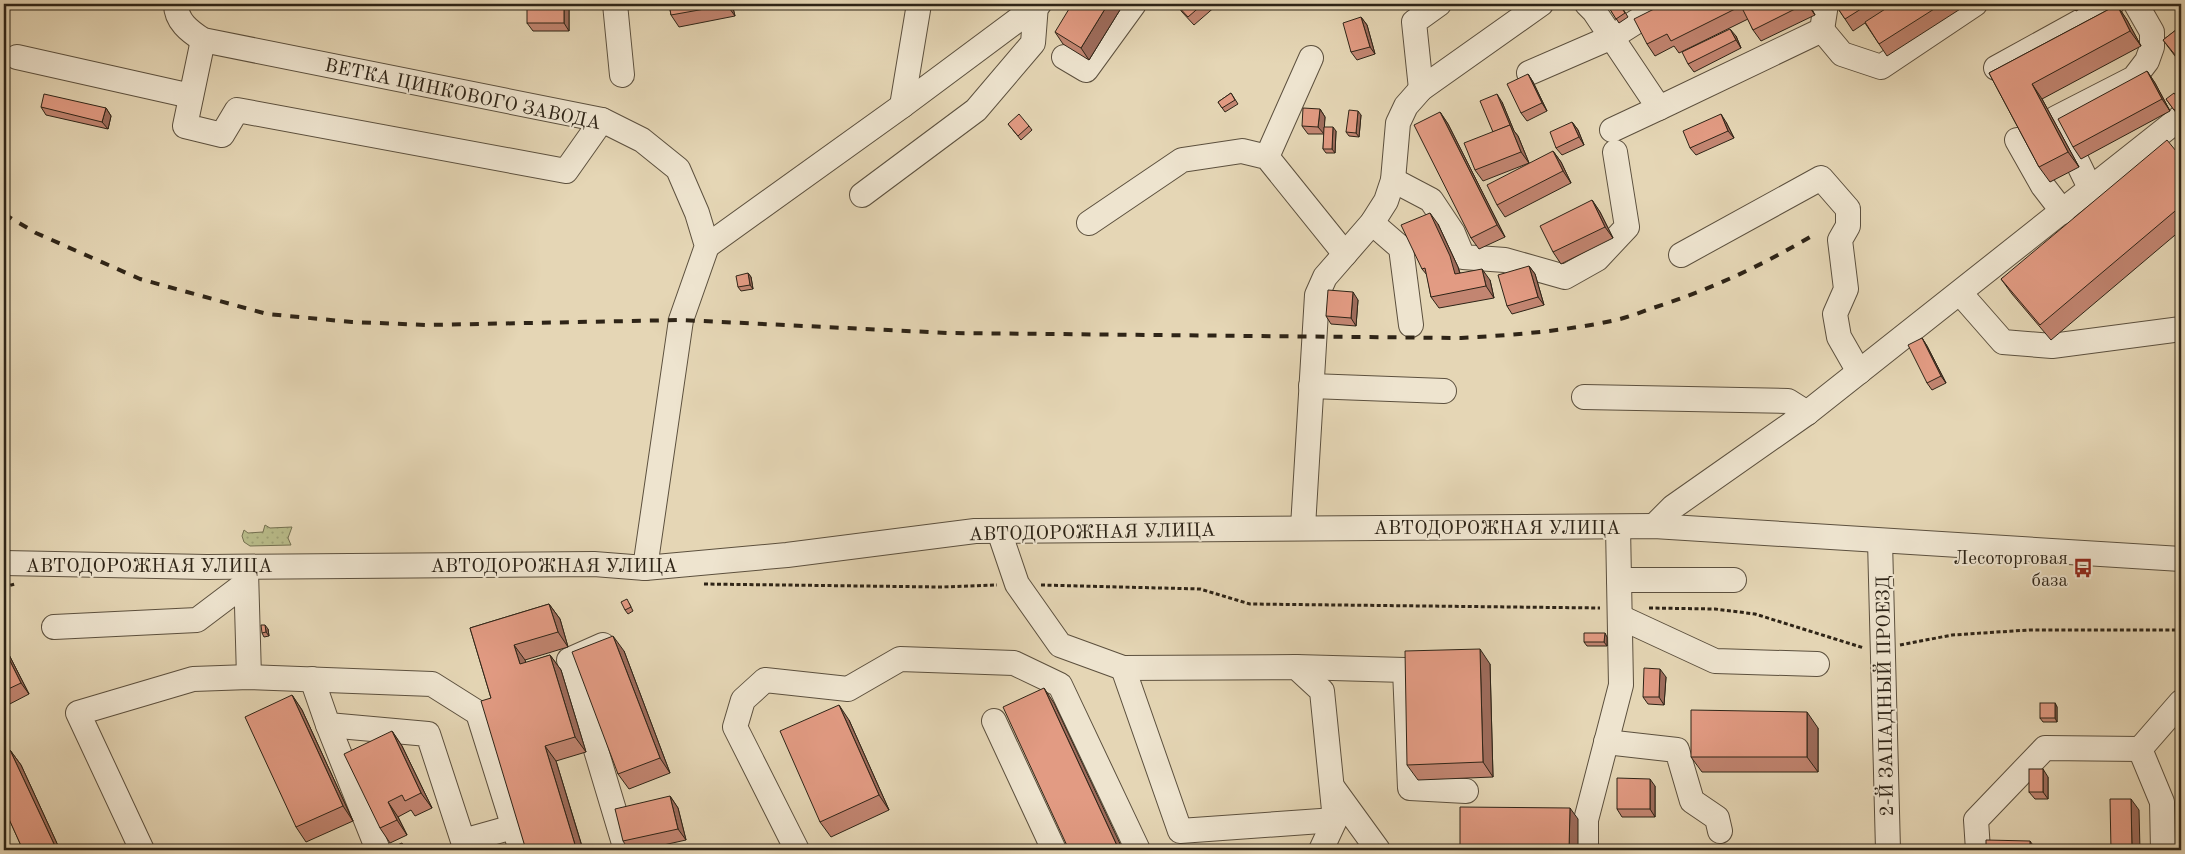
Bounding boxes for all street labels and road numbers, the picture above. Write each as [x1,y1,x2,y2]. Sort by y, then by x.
street label: ВЕТКА ЦИНКОВОГО ЗАВОДА [323,57,603,134]
street label: АВТОДОРОЖНАЯ УЛИЦА [1374,520,1621,539]
street label: АВТОДОРОЖНАЯ УЛИЦА [968,522,1216,545]
street label: АВТОДОРОЖНАЯ УЛИЦА [26,558,273,577]
street label: АВТОДОРОЖНАЯ УЛИЦА [431,558,678,577]
street label: 2-Й ЗАПАДНЫЙ ПРОЕЗД [1871,575,1898,817]

